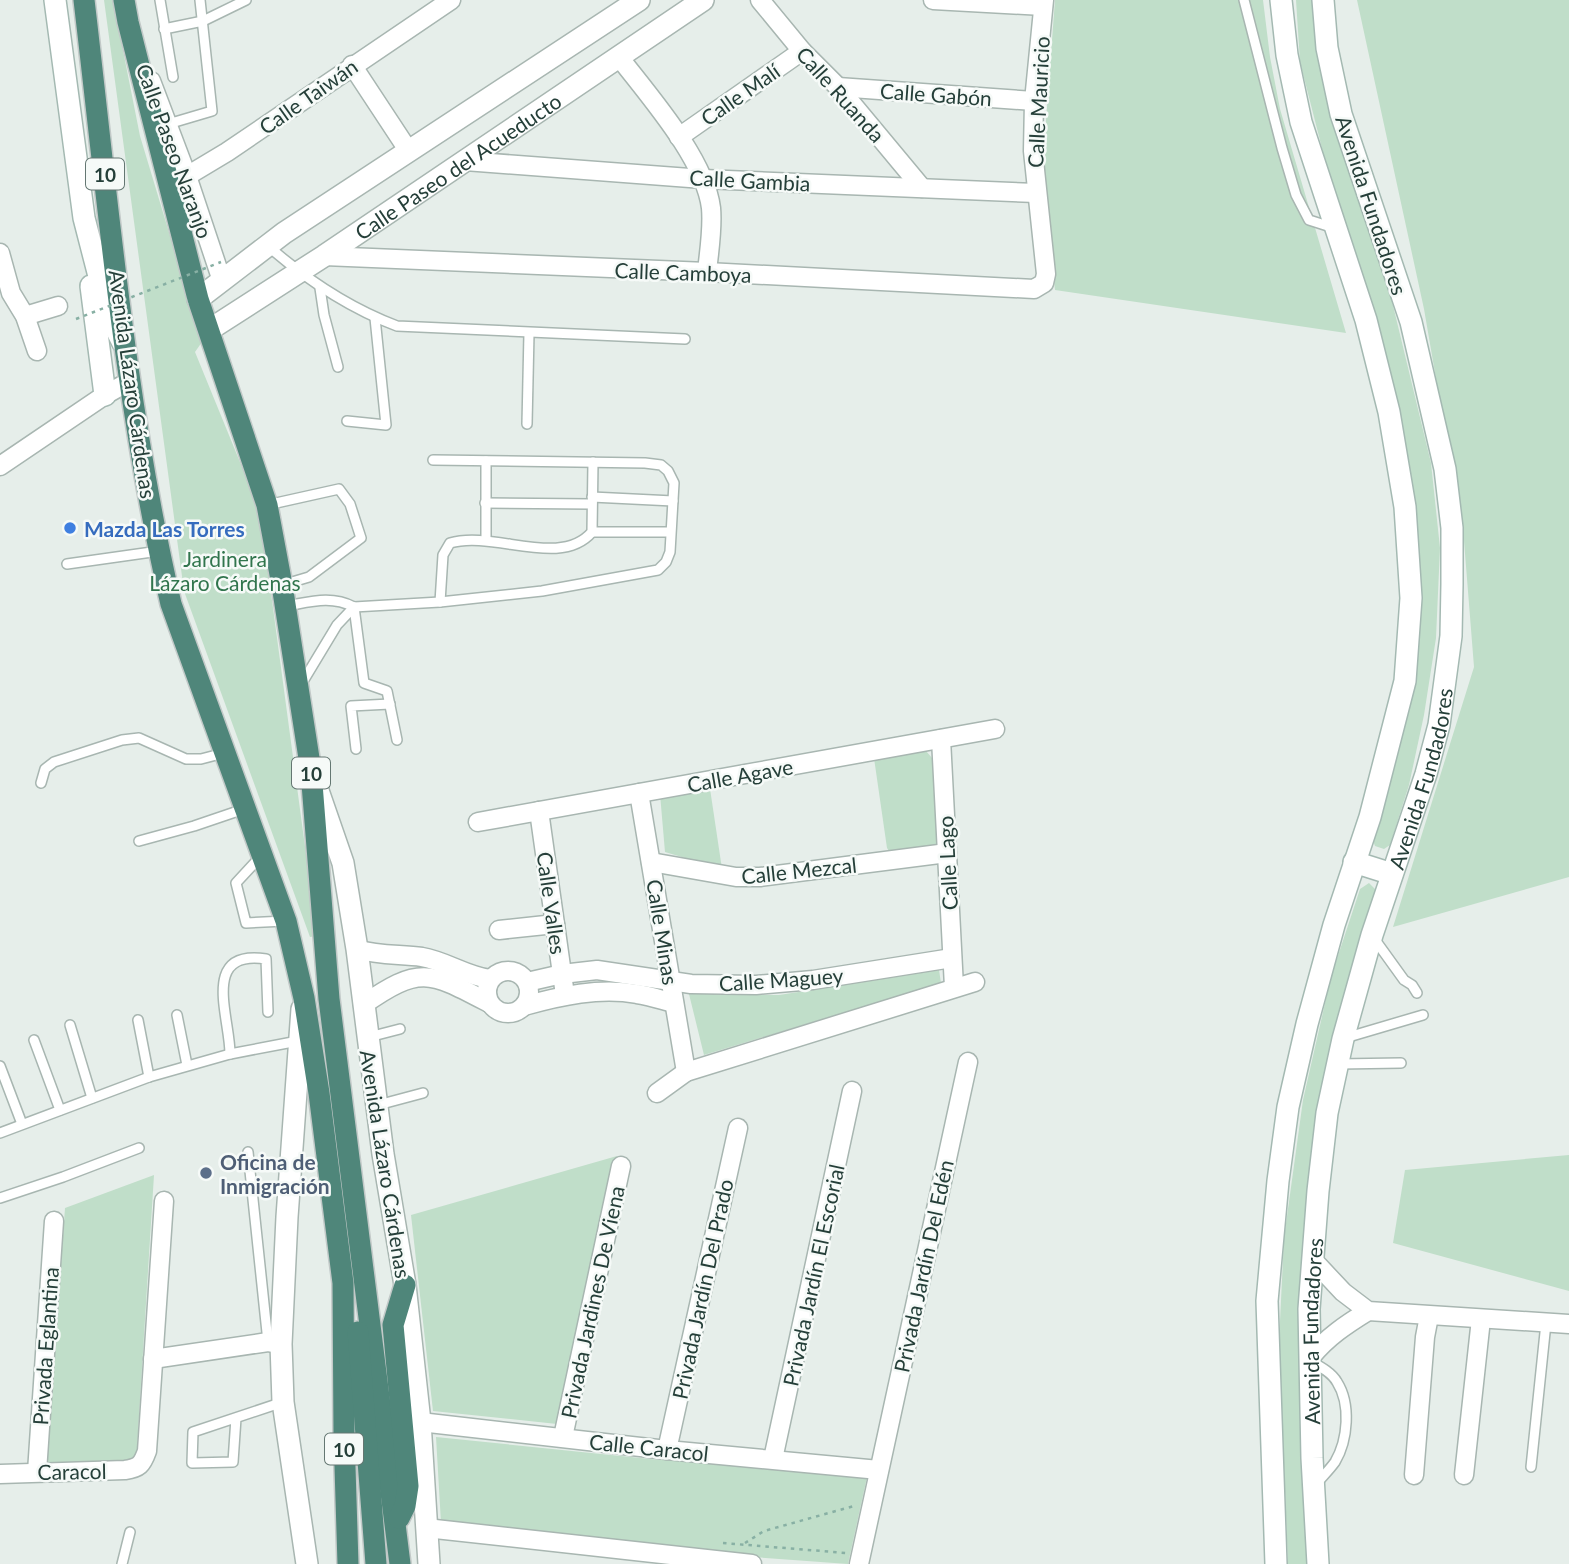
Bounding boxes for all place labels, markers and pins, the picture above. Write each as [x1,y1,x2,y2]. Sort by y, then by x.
place label: Mazda Las Torres [84,516,245,541]
marker: Mazda Las Torres [62,520,78,536]
place label: Oficina de Inmigración [220,1149,330,1198]
marker: Oficina de Inmigración [198,1165,214,1181]

